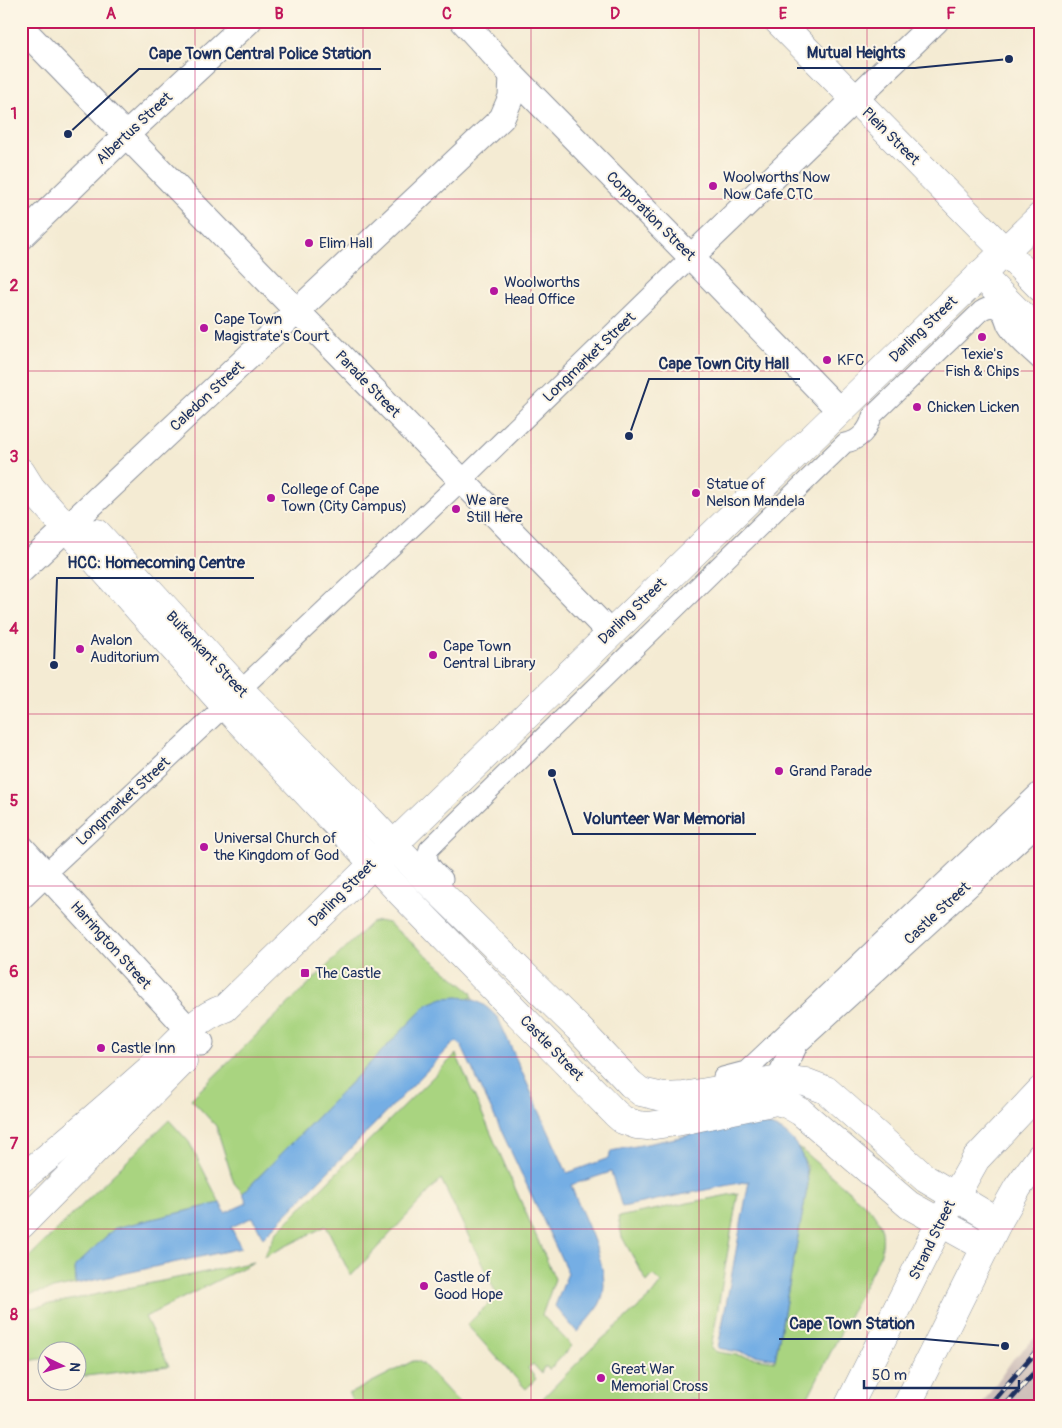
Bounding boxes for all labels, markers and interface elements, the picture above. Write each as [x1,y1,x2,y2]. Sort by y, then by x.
text: A [106,4,117,24]
text: B [274,4,284,24]
text: C [442,4,452,24]
text: D [610,4,620,24]
text: E [779,4,788,24]
text: F [946,4,956,24]
callout: Mutual Heights [797,37,915,68]
callout: Cape Town Central Police Station [139,38,381,69]
text: Mutual Heights [807,43,906,63]
text: Cape Town Central Police Station [149,44,371,64]
street label: Albertus Street [92,87,177,169]
street label: Plein Street [858,103,924,170]
text: 1 [11,104,17,124]
street label: Corporation Street [602,168,700,266]
place label: Woolworths Now Now Cafe CTC [723,168,830,204]
marker: Woolworths Now Now Cafe CTC [707,180,719,192]
place label: Elim Hall [319,234,373,253]
marker: Elim Hall [303,237,315,249]
place label: Woolworths Head Office [504,273,580,309]
text: 2 [10,276,19,296]
marker: Woolworths Head Office [488,285,500,297]
street label: Darling Street [885,291,962,367]
street label: Longmarket Street [539,308,640,406]
place label: Cape Town Magistrate's Court [214,310,330,346]
marker: Cape Town Magistrate's Court [198,322,210,334]
marker: Texie's Fish & Chips [976,331,988,343]
place label: Texie's Fish & Chips [945,345,1019,381]
street label: Parade Street [331,347,405,422]
callout: Cape Town City Hall [649,348,800,379]
place label: KFC [837,351,864,370]
text: Cape Town City Hall [659,354,790,374]
marker: KFC [821,354,833,366]
street label: Caledon Street [166,357,249,436]
place label: Chicken Licken [927,398,1019,417]
marker: Chicken Licken [911,401,923,413]
text: 3 [10,447,19,467]
place label: Statue of Nelson Mandela [706,475,805,511]
place label: College of Cape Town (City Campus) [281,480,407,516]
marker: Statue of Nelson Mandela [690,487,702,499]
place label: We are Still Here [466,491,523,527]
marker: College of Cape Town (City Campus) [265,492,277,504]
marker: We are Still Here [450,503,462,515]
callout: HCC: Homecoming Centre [57,547,254,578]
text: HCC: Homecoming Centre [67,553,246,573]
street label: Darling Street [594,573,671,649]
street label: Buitenkant Street [162,607,252,702]
text: 4 [9,619,19,639]
place label: Avalon Auditorium [90,631,159,667]
place label: Cape Town Central Library [443,637,536,673]
marker: Avalon Auditorium [74,643,86,655]
marker: Cape Town Central Library [427,649,439,661]
street label: Longmarket Street [72,752,175,850]
place label: Grand Parade [789,762,872,781]
marker: Grand Parade [773,765,785,777]
text: 5 [10,791,19,811]
callout: Volunteer War Memorial [573,803,756,834]
text: Volunteer War Memorial [583,809,745,829]
place label: Universal Church of the Kingdom of God [213,829,339,865]
marker: Universal Church of the Kingdom of God [198,841,210,853]
street label: Darling Street [305,855,381,931]
street label: Castle Street [900,877,975,949]
street label: Harrington Street [66,897,156,994]
text: 6 [9,962,19,982]
place label: The Castle [315,964,382,983]
marker: The Castle [299,967,311,979]
street label: Castle Street [516,1012,588,1086]
place label: Castle Inn [111,1039,175,1058]
marker: Castle Inn [95,1042,107,1054]
text: 7 [10,1134,19,1154]
street label: Strand Street [905,1196,960,1283]
place label: Castle of Good Hope [434,1268,503,1304]
marker: Castle of Good Hope [418,1280,430,1292]
text: 8 [10,1305,18,1325]
callout: Cape Town Station [779,1308,924,1339]
text: Cape Town Station [789,1314,915,1334]
north arrow [38,1340,88,1390]
scale bar [864,1358,1020,1390]
place label: Great War Memorial Cross [611,1360,708,1396]
text: N [66,1362,83,1373]
text: 50 m [872,1366,907,1385]
marker: Great War Memorial Cross [595,1372,607,1384]

